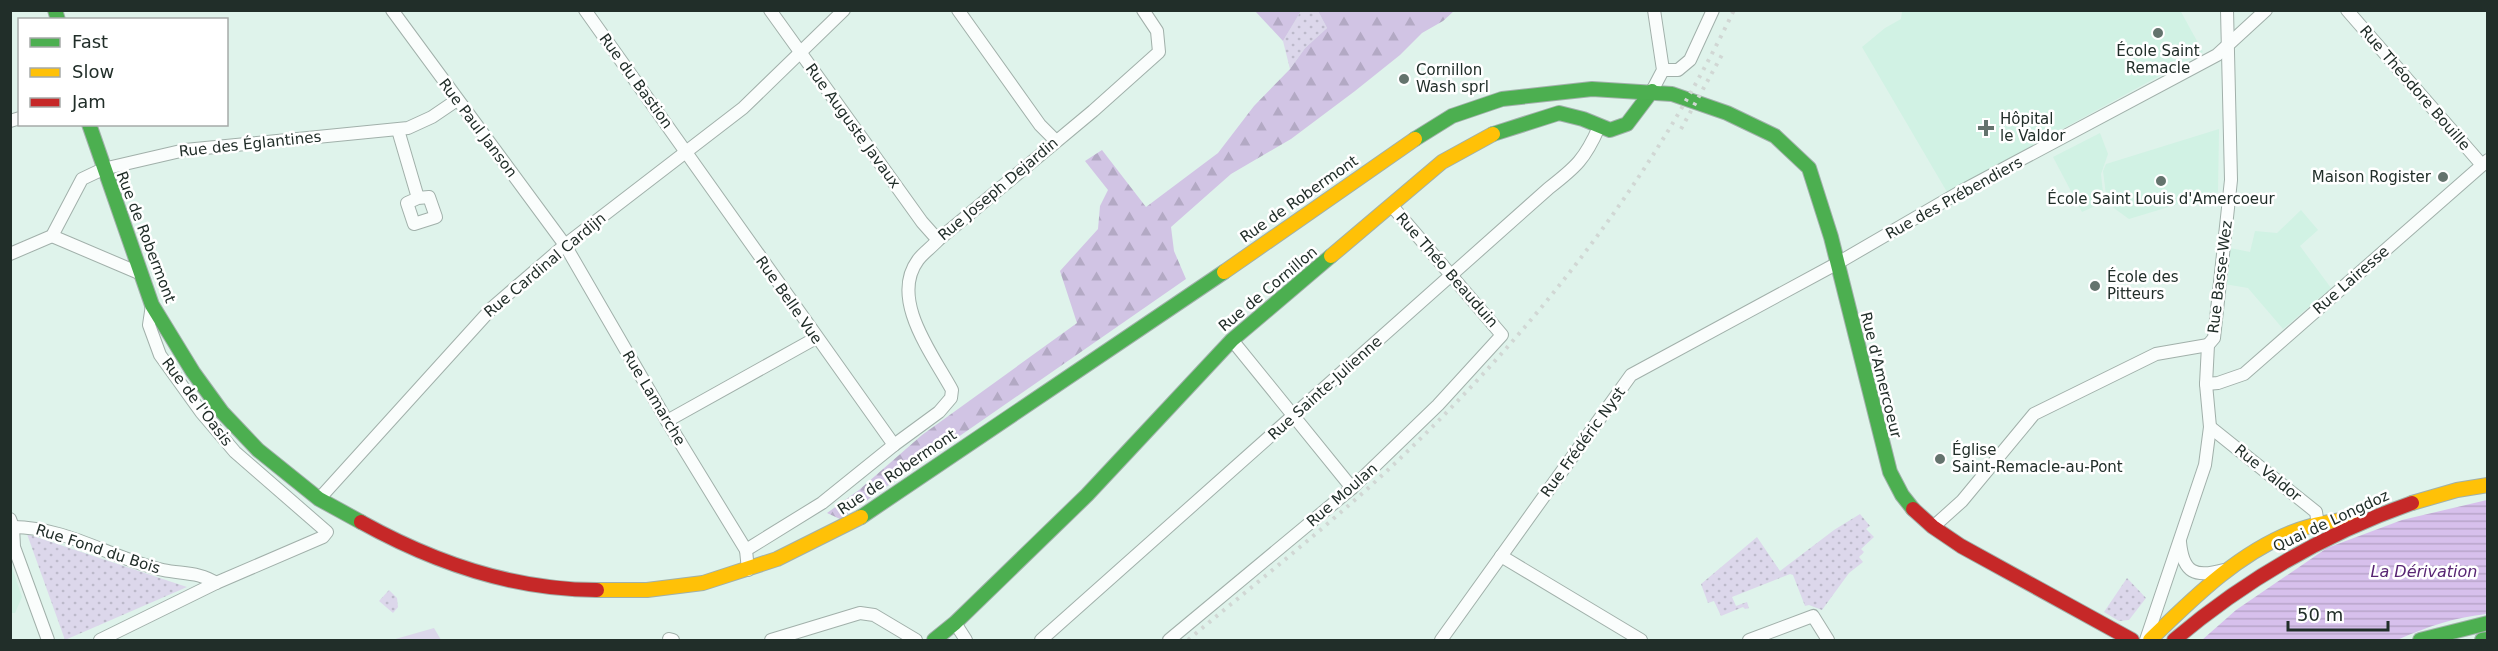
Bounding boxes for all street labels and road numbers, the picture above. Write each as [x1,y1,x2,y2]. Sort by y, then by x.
street label: Rue Théodore Bouille [2356,22,2474,154]
street label: Rue du Bastion [595,30,677,132]
street label: Rue Auguste Javaux [802,60,904,192]
street label: Rue Paul Janson [435,75,521,181]
street label: Rue des Églantines [178,127,322,160]
street label: Rue Joseph Dejardin [934,134,1062,244]
street label: Rue de Robermont [1237,152,1361,246]
street label: Rue des Prébendiers [1882,153,2026,243]
street label: Rue de Robermont [113,169,179,305]
street label: Rue Cardinal Cardijn [481,209,609,321]
street label: Rue Théo Beauduin [1392,209,1502,331]
street label: Rue Basse-Wez [2204,219,2236,334]
street label: Rue Lairesse [2309,242,2393,318]
street label: Rue de Cornillon [1215,243,1321,335]
street label: Rue Belle Vue [752,253,826,347]
street label: Rue d'Amercoeur [1857,310,1906,441]
street label: Rue Sainte-Julienne [1264,332,1386,444]
street label: Rue Lamarche [619,347,689,449]
street label: Rue de l'Oasis [158,354,236,450]
street label: Rue Frédéric Nyst [1537,383,1629,501]
street label: Rue de Robermont [834,425,960,518]
street label: Rue Valdor [2231,441,2306,506]
street label: Rue Moulan [1303,459,1381,531]
street label: Quai de Longdoz [2270,486,2392,556]
street label: Rue Fond du Bois [34,520,163,578]

